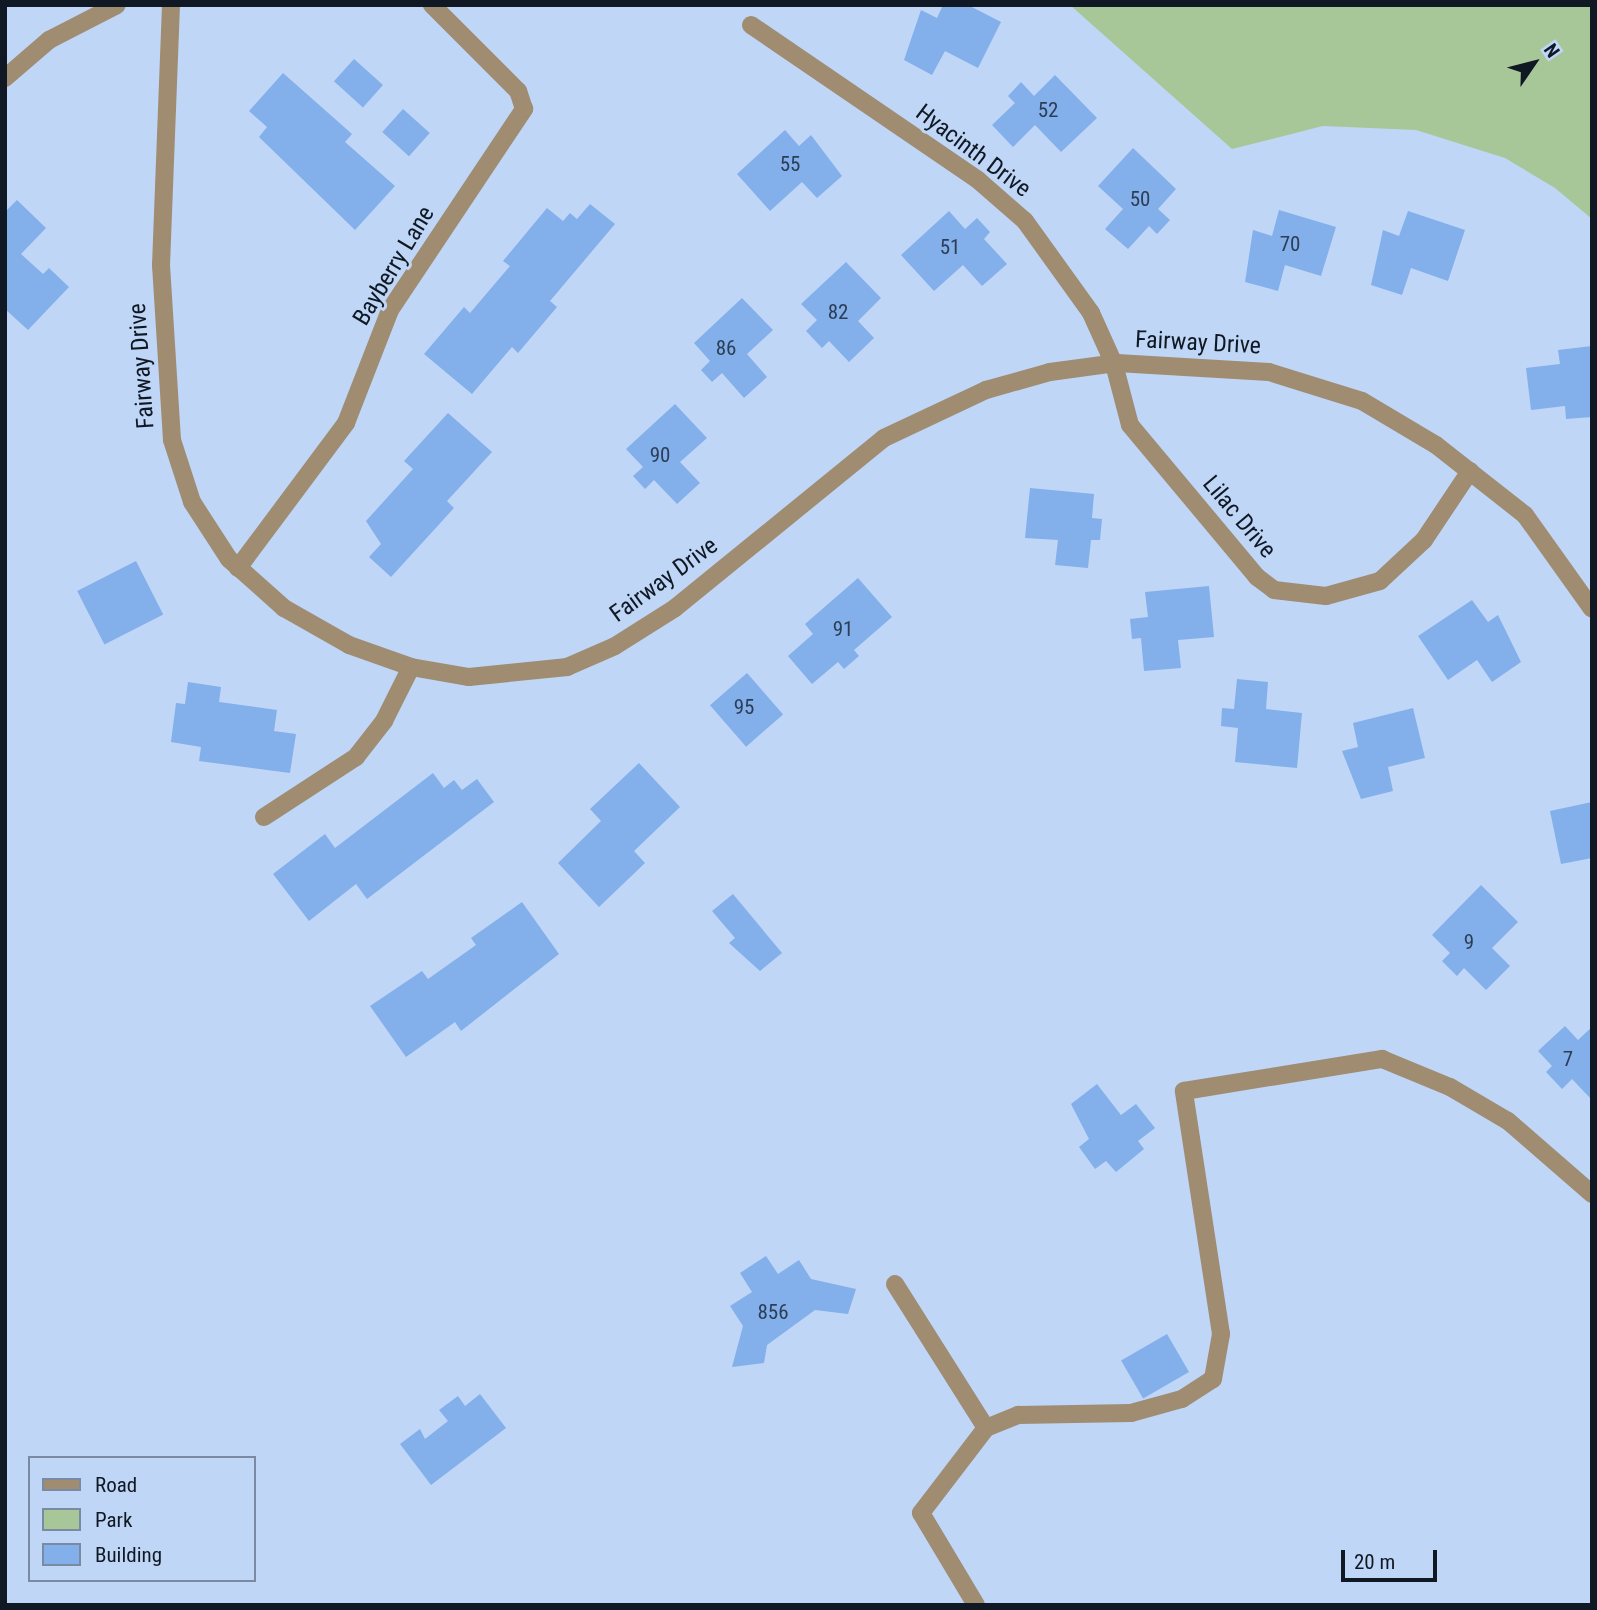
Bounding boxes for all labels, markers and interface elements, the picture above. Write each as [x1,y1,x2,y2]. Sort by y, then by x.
north arrow [1499,28,1569,98]
text: N [1539,39,1564,62]
house number: 52 [1038,97,1058,123]
street label: Hyacinth Drive [910,98,1036,204]
house number: 55 [780,151,800,177]
house number: 50 [1130,186,1150,212]
street label: Bayberry Lane [347,201,441,331]
house number: 70 [1280,231,1300,257]
house number: 51 [940,234,960,260]
house number: 82 [828,299,848,325]
street label: Fairway Drive [123,302,161,430]
street label: Fairway Drive [1134,325,1262,361]
house number: 86 [716,335,736,361]
house number: 90 [650,442,670,468]
street label: Lilac Drive [1196,470,1282,564]
street label: Fairway Drive [605,531,723,629]
house number: 91 [833,616,853,642]
house number: 95 [734,694,754,720]
house number: 9 [1464,929,1474,955]
house number: 7 [1563,1046,1573,1072]
house number: 856 [757,1299,789,1325]
legend [28,1456,256,1582]
text: Road [95,1473,137,1497]
text: Park [95,1508,132,1532]
scale bar [1345,1536,1441,1580]
text: Building [95,1543,162,1567]
text: 20 m [1354,1550,1395,1574]

